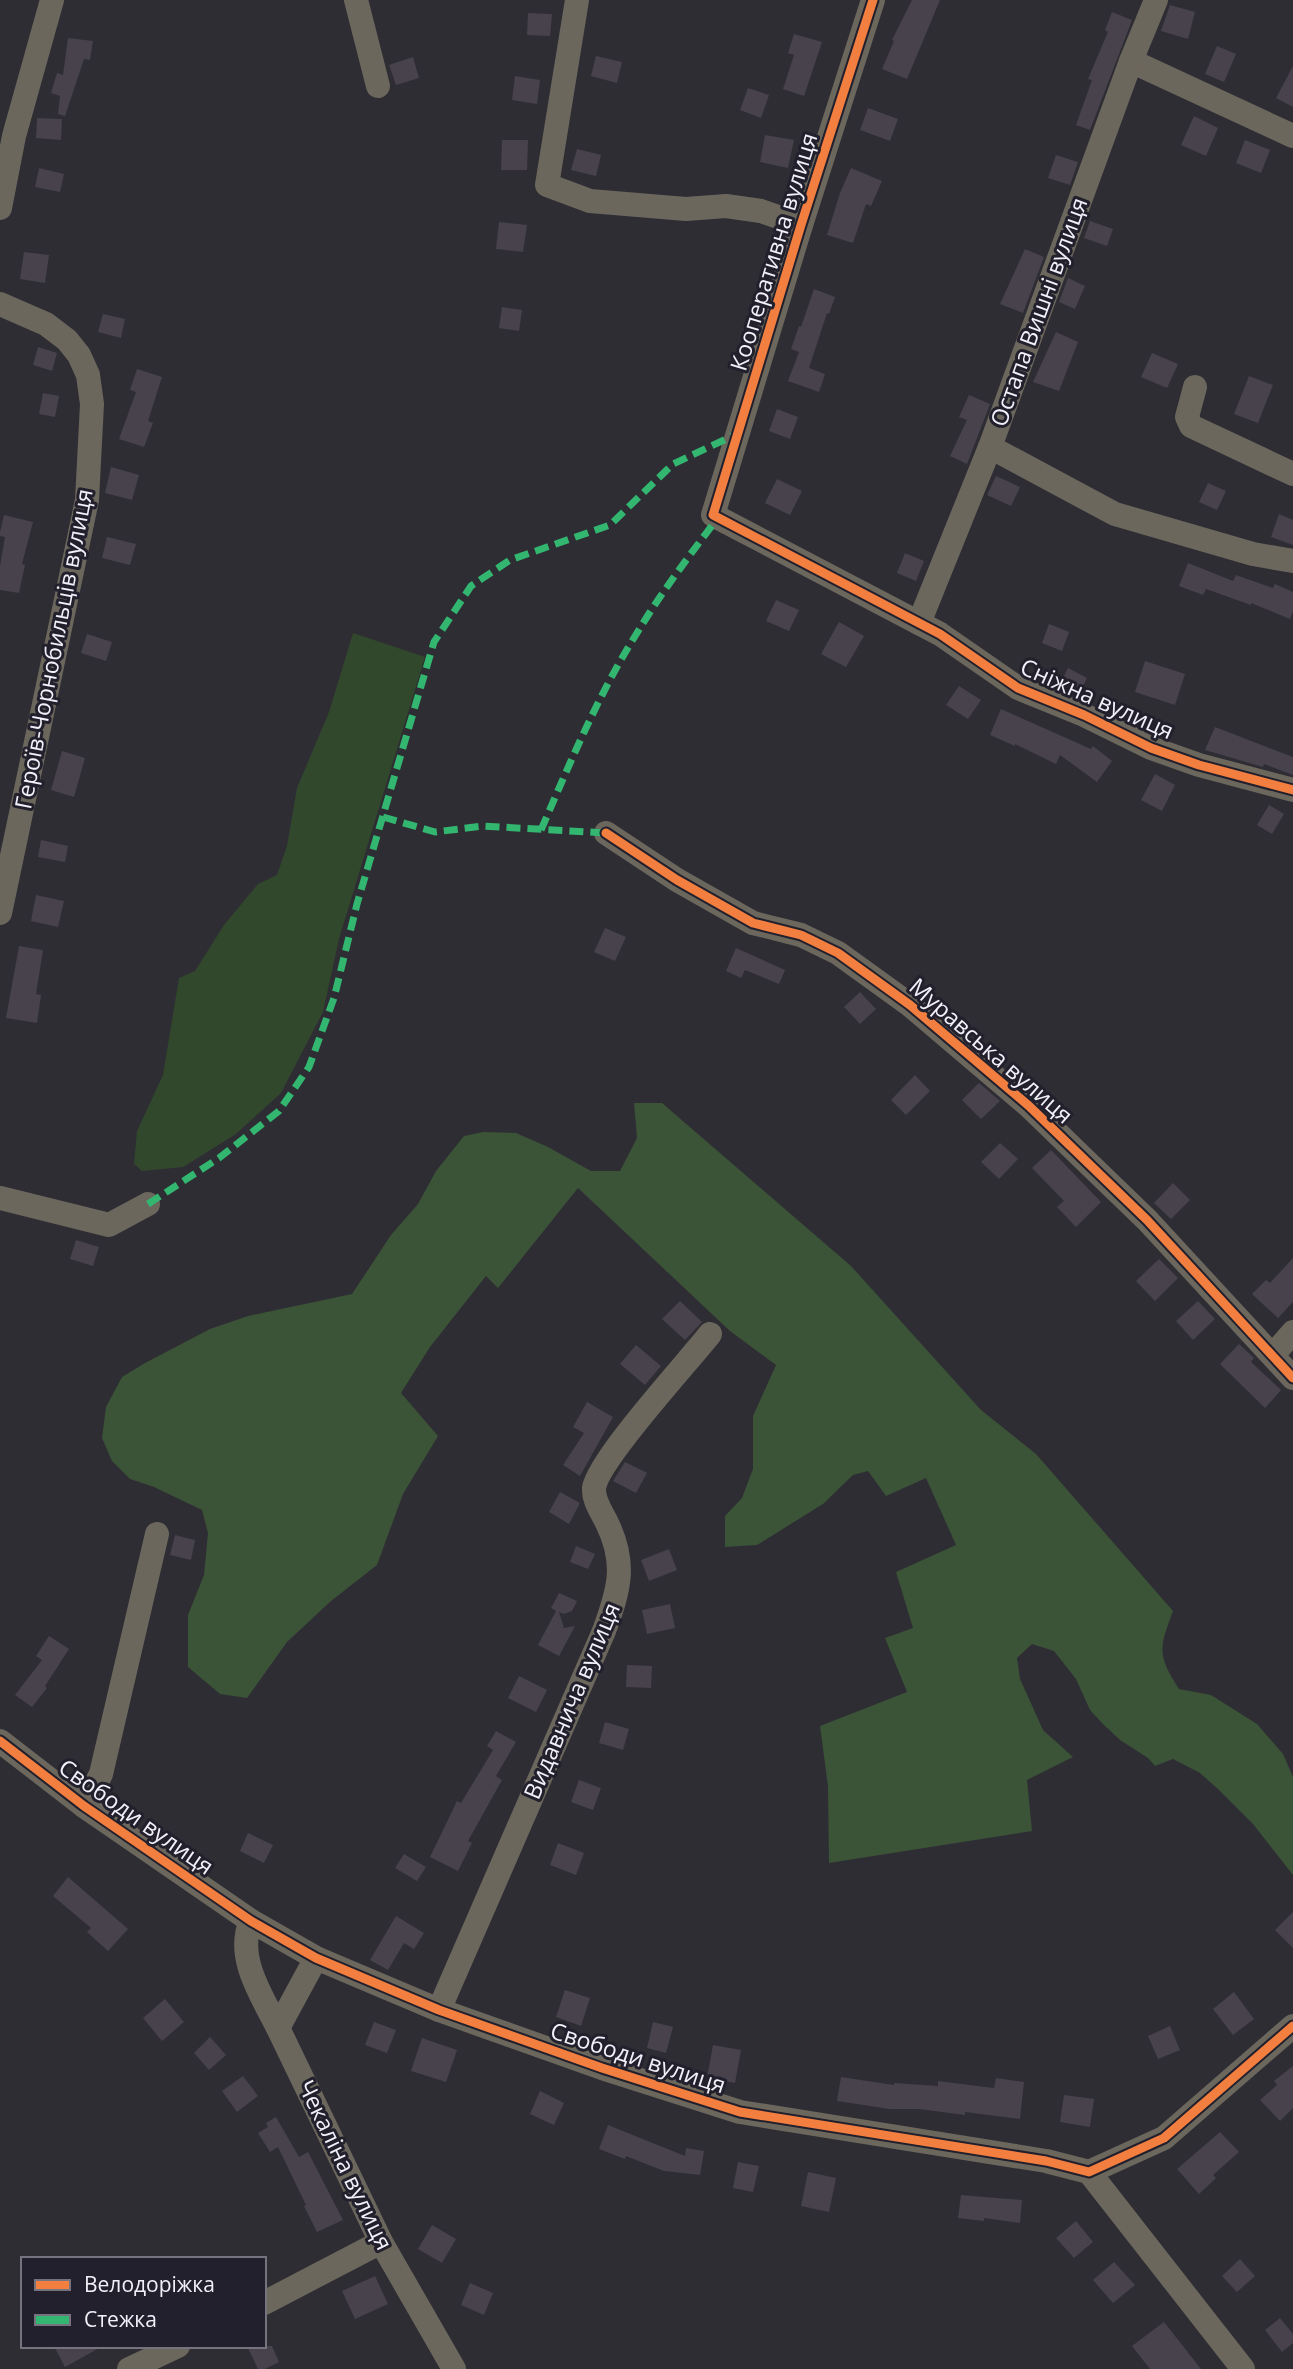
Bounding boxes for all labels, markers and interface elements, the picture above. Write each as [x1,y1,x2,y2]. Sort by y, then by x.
street label: Кооперативна вулиця [722,129,825,375]
street label: Остапа Вишні вулиця [982,193,1094,431]
street label: Героїв-Чорнобильців вулиця [6,486,100,812]
street label: Сніжна вулиця [1016,650,1179,746]
street label: Муравська вулиця [903,970,1080,1130]
street label: Видавнича вулиця [515,1598,627,1804]
street label: Свободи вулиця [53,1751,221,1882]
street label: Свободи вулиця [547,2014,730,2100]
street label: Чекаліна вулиця [291,2074,401,2255]
legend [21,2257,266,2348]
text: Велодоріжка [84,2270,215,2298]
text: Стежка [84,2305,157,2333]

